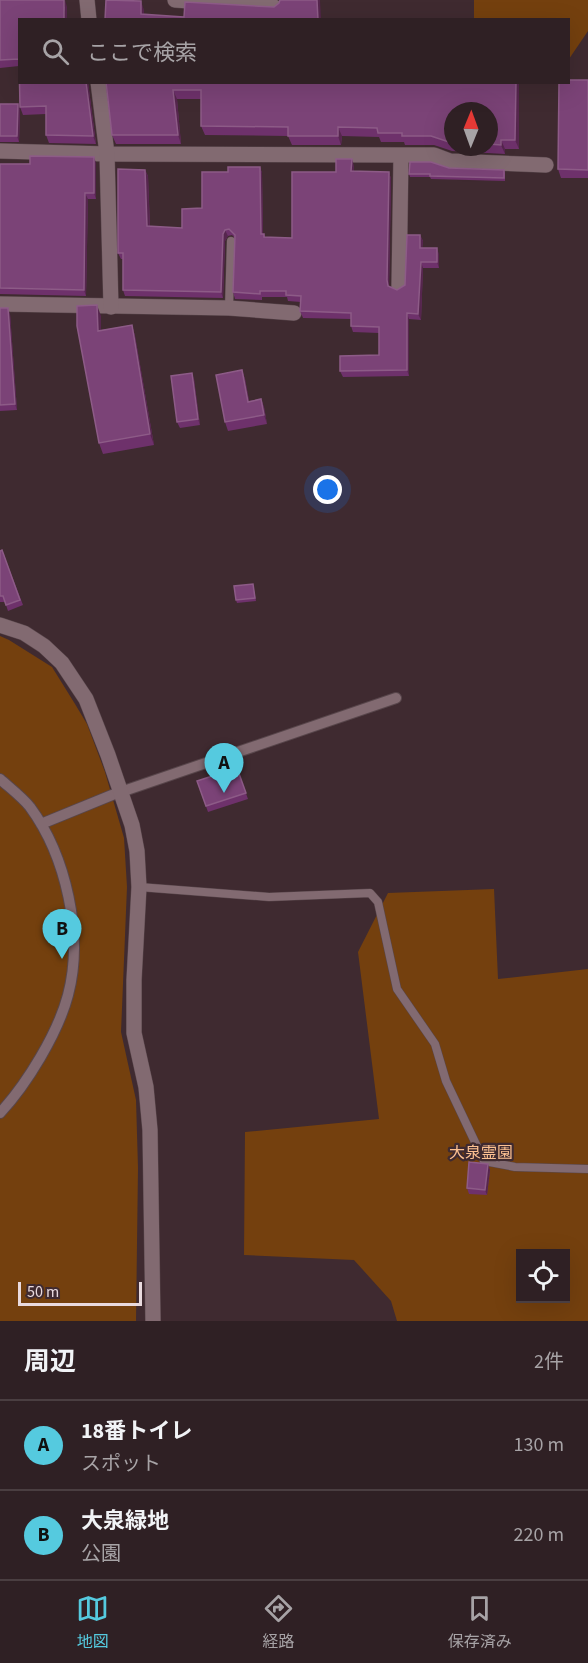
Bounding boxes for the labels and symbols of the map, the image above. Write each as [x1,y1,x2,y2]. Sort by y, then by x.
north arrow [444,102,498,156]
your location [313,475,342,504]
pin: A [204,744,244,793]
pin: B [42,910,82,959]
park label: 大泉霊園 [449,1142,513,1164]
scale bar [18,1279,142,1306]

